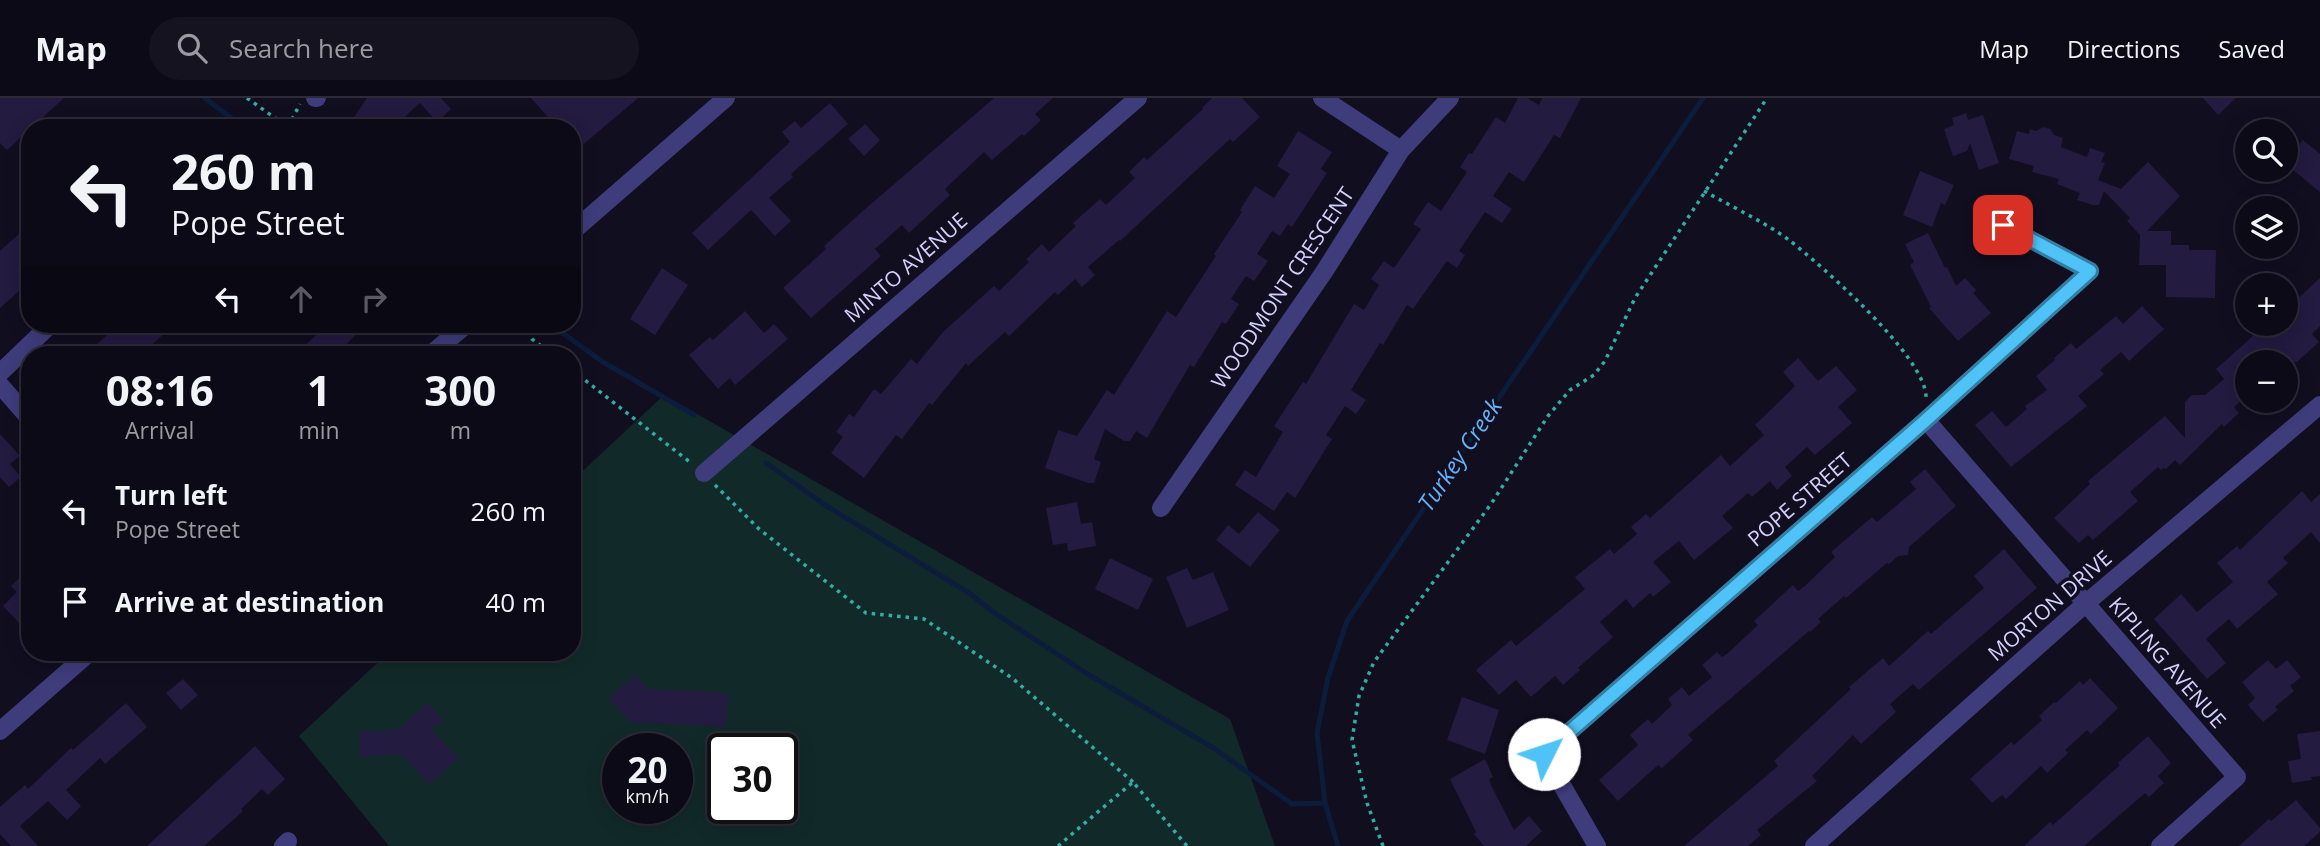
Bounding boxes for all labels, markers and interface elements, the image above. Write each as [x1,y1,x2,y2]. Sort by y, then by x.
search box [149,17,639,80]
text: Map [35,26,107,71]
icon: search [173,29,211,67]
text: Search here [229,30,374,66]
text: Map [1979,32,2029,65]
text: Directions [2067,32,2180,65]
text: Saved [2218,32,2285,65]
map controls [2235,119,2298,413]
button: search [2235,119,2298,182]
text: 260 m [171,138,316,204]
icon: left [56,147,147,238]
street label: WOODMONT CRESCENT [1204,181,1360,394]
pin [1973,195,2033,255]
button: layers [2235,196,2298,259]
text: Pope Street [171,201,345,244]
street label: MINTO AVENUE [838,206,973,328]
icon: arrive [1984,206,2022,244]
button: + [2235,273,2298,336]
icon: left [209,280,247,318]
icon: ahead [282,280,320,318]
icon: right [355,280,393,318]
button: − [2235,350,2298,413]
text: 08:16 [106,361,214,418]
text: 1 [307,361,331,418]
text: 300 [424,361,496,418]
water label: Turkey Creek [1410,391,1509,517]
text: Arrival [125,414,194,446]
text: min [298,414,340,446]
text: m [450,414,471,446]
street label: POPE STREET [1741,446,1858,552]
text: Turn left [115,477,227,513]
icon: left [56,492,94,530]
text: 260 m [471,493,546,529]
text: Pope Street [115,513,240,545]
street label: MORTON DRIVE [1981,544,2117,667]
icon: arrive [56,583,94,621]
text: Arrive at destination [115,584,384,620]
text: 40 m [485,584,546,620]
street label: KIPLING AVENUE [2103,591,2232,734]
position arrow [1507,717,1581,791]
speed limit sign: 30 [707,733,798,824]
text: 20 [627,746,668,793]
text: km/h [626,784,669,808]

